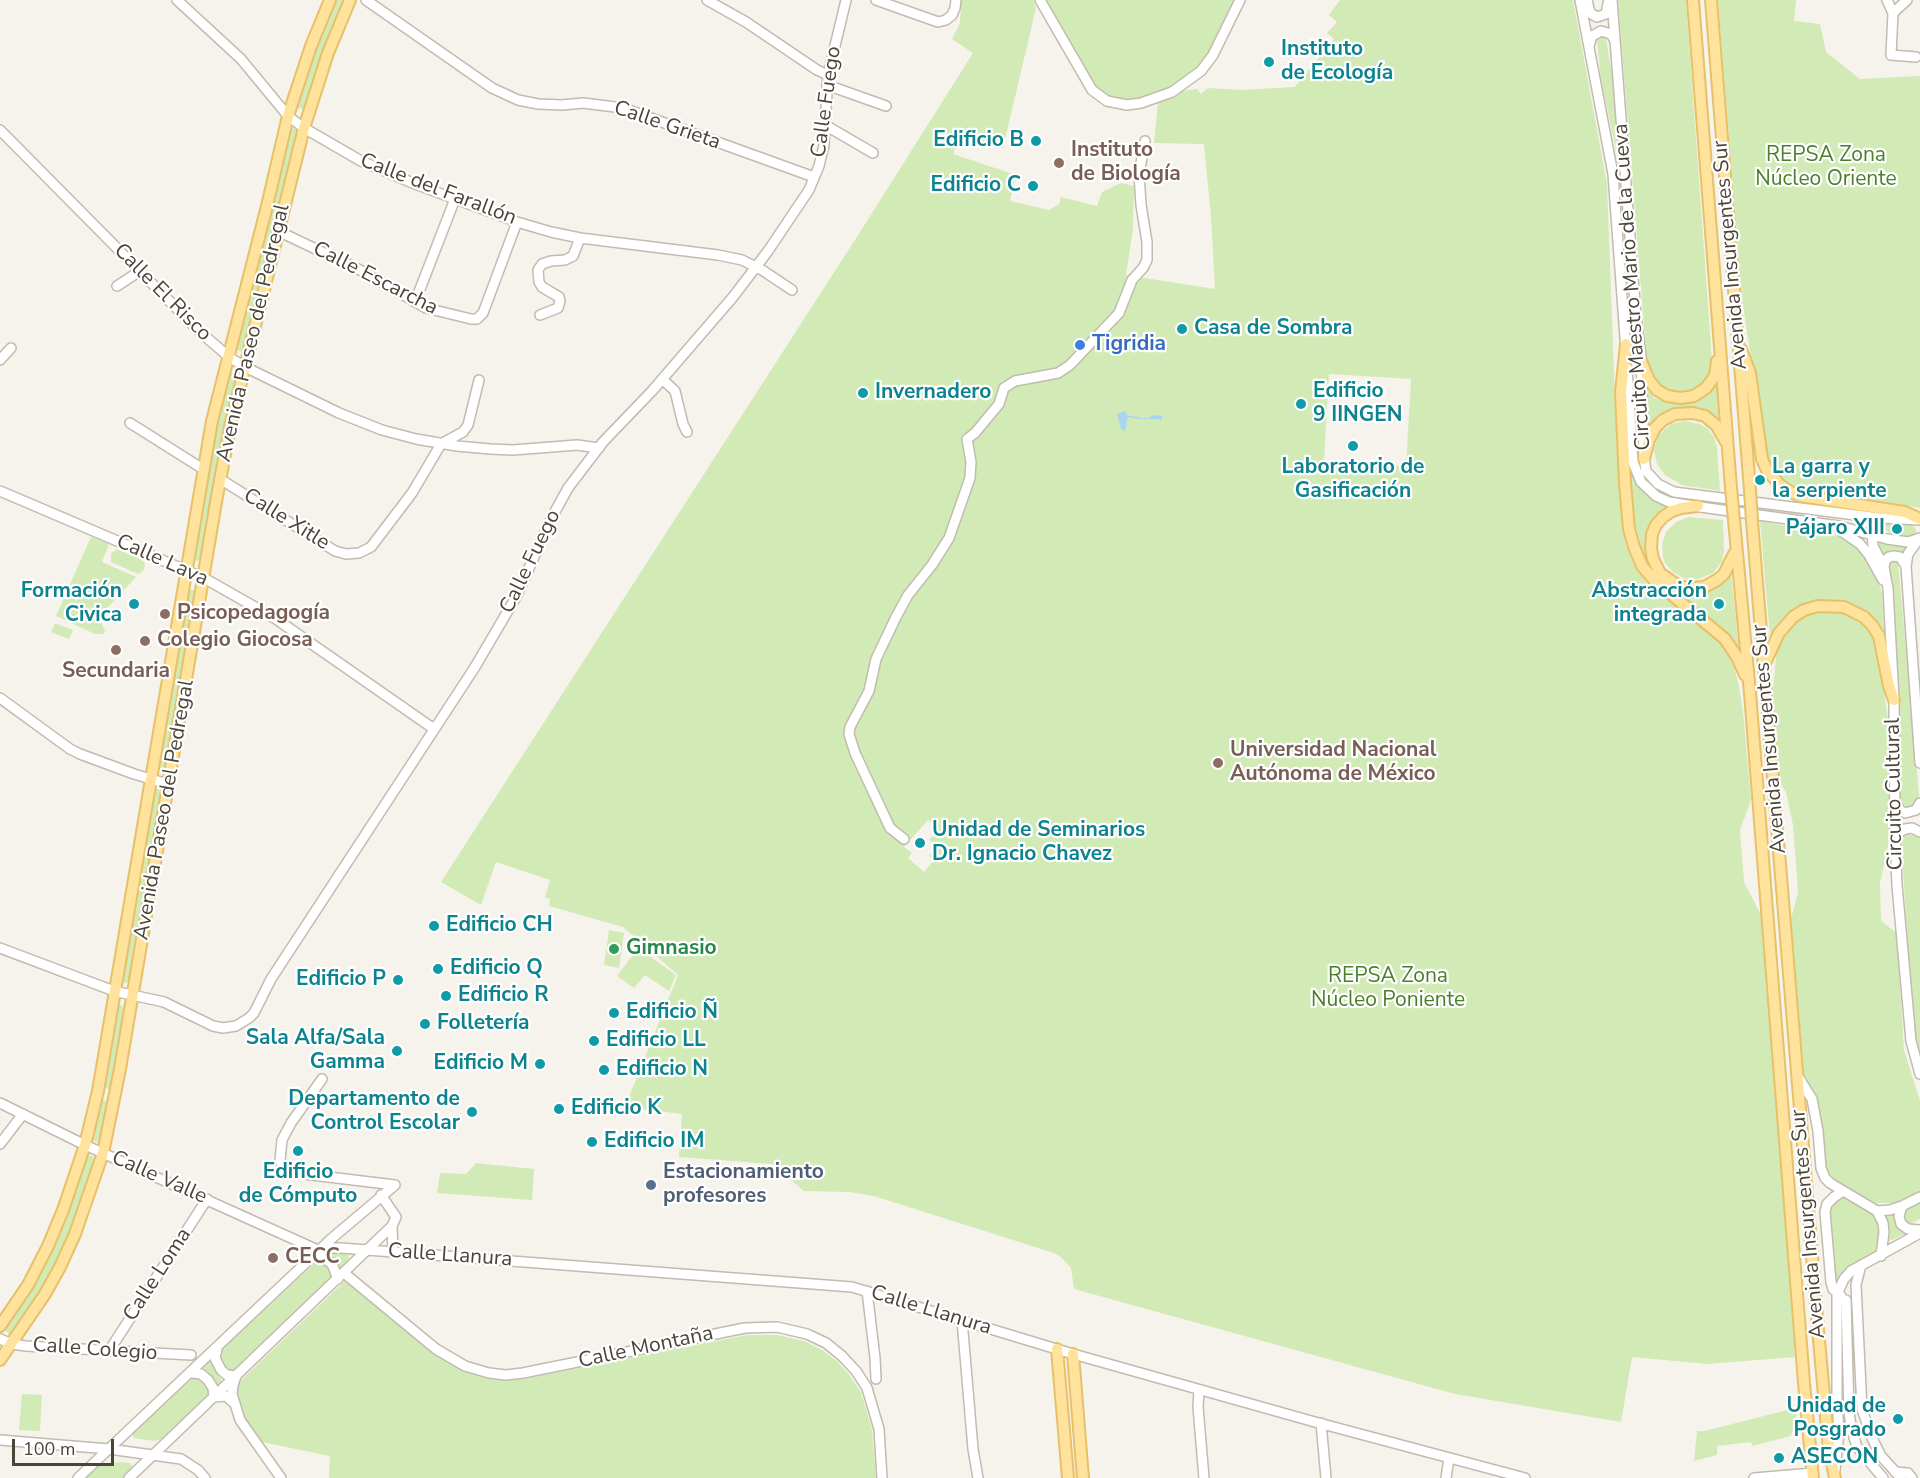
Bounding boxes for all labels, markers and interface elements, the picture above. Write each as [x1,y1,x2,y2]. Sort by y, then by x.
place label: Instituto de Ecología [1281,37,1393,87]
street label: Calle Fuego [807,45,847,159]
marker: Instituto de Ecología [1262,55,1276,69]
street label: Calle Grieta [610,96,724,156]
street label: Circuito Maestro Mario de la Cueva [1609,123,1657,451]
place label: Edificio B [933,128,1024,154]
marker: Edificio B [1029,134,1043,148]
place label: Instituto de Biología [1071,138,1181,188]
street label: Avenida Insurgentes Sur [1708,139,1754,371]
park label: REPSA Zona Núcleo Oriente [1755,143,1897,193]
street label: Calle del Farallón [356,149,520,231]
marker: Instituto de Biología [1052,156,1066,170]
place label: Edificio C [930,173,1021,199]
marker: Edificio C [1026,179,1040,193]
street label: Avenida Paseo del Pedregal [212,202,296,464]
street label: Calle Escarcha [308,237,442,321]
street label: Calle El Risco [108,239,216,347]
place label: Casa de Sombra [1194,316,1352,342]
marker: Casa de Sombra [1175,322,1189,336]
place label: Tigridia [1092,332,1166,358]
marker: Tigridia [1073,338,1087,352]
place label: Edificio 9 IINGEN [1313,379,1402,429]
place label: Invernadero [875,380,991,406]
marker: Invernadero [856,386,870,400]
marker: Edificio 9 IINGEN [1294,397,1308,411]
marker: Laboratorio de Gasificación [1346,439,1360,453]
place label: Laboratorio de Gasificación [1282,455,1424,505]
place label: La garra y la serpiente [1772,455,1887,505]
marker: La garra y la serpiente [1753,473,1767,487]
street label: Calle Xitle [238,484,334,556]
street label: Calle Fuego [495,506,567,618]
place label: Pájaro XIII [1786,516,1885,542]
marker: Pájaro XIII [1890,522,1904,536]
street label: Calle Lava [112,530,212,592]
place label: Formación Civica [21,579,122,629]
place label: Abstracción integrada [1592,579,1707,629]
marker: Formación Civica [127,597,141,611]
marker: Abstracción integrada [1712,597,1726,611]
place label: Psicopedagogía [177,601,330,627]
marker: Psicopedagogía [158,607,172,621]
street label: Avenida Insurgentes Sur [1747,623,1793,855]
place label: Colegio Giocosa [157,628,313,654]
marker: Colegio Giocosa [138,634,152,648]
marker: Secundaria [109,643,123,657]
place label: Secundaria [62,659,170,685]
street label: Avenida Paseo del Pedregal [130,678,200,942]
street label: Circuito Cultural [1881,717,1909,871]
place label: Universidad Nacional Autónoma de México [1230,738,1436,788]
marker: Universidad Nacional Autónoma de México [1211,756,1225,770]
place label: Unidad de Seminarios Dr. Ignacio Chavez [932,818,1145,868]
marker: Unidad de Seminarios Dr. Ignacio Chavez [913,836,927,850]
place label: Edificio CH [446,913,553,939]
marker: Edificio CH [427,919,441,933]
place label: Gimnasio [626,936,717,962]
marker: Gimnasio [607,942,621,956]
place label: Edificio Q [450,956,543,982]
marker: Edificio Q [431,962,445,976]
park label: REPSA Zona Núcleo Poniente [1311,964,1465,1014]
place label: Edificio P [296,967,386,993]
marker: Edificio P [391,973,405,987]
place label: Edificio R [458,983,549,1009]
marker: Edificio R [439,989,453,1003]
place label: Edificio Ñ [626,1000,718,1026]
marker: Edificio Ñ [607,1006,621,1020]
place label: Folletería [437,1011,530,1037]
marker: Folletería [418,1017,432,1031]
place label: Sala Alfa/Sala Gamma [246,1026,385,1076]
place label: Edificio LL [606,1028,706,1054]
marker: Edificio LL [587,1034,601,1048]
marker: Sala Alfa/Sala Gamma [390,1044,404,1058]
place label: Edificio M [433,1051,528,1077]
marker: Edificio M [533,1057,547,1071]
place label: Edificio N [616,1057,708,1083]
marker: Edificio N [597,1063,611,1077]
place label: Departamento de Control Escolar [288,1087,460,1137]
place label: Edificio K [571,1096,661,1122]
marker: Edificio K [552,1102,566,1116]
marker: Departamento de Control Escolar [465,1105,479,1119]
street label: Avenida Insurgentes Sur [1786,1108,1832,1340]
place label: Edificio IM [604,1129,704,1155]
marker: Edificio IM [585,1135,599,1149]
marker: Edificio de Cómputo [291,1144,305,1158]
street label: Calle Valle [107,1146,211,1210]
place label: Edificio de Cómputo [239,1160,357,1210]
place label: Estacionamiento profesores [663,1160,824,1210]
marker: Estacionamiento profesores [644,1178,658,1192]
street label: Calle Loma [119,1224,197,1326]
street label: Calle Llanura [387,1239,513,1273]
place label: CECC [285,1245,340,1271]
marker: CECC [266,1251,280,1265]
street label: Calle Llanura [868,1281,994,1341]
street label: Calle Montaña [576,1321,716,1375]
street label: Calle Colegio [32,1333,158,1367]
place label: Unidad de Posgrado [1787,1394,1886,1444]
marker: Unidad de Posgrado [1891,1412,1905,1426]
scale bar [15,1427,117,1465]
text: 100 m [23,1437,75,1461]
place label: ASECON [1791,1445,1878,1471]
marker: ASECON [1772,1451,1786,1465]

